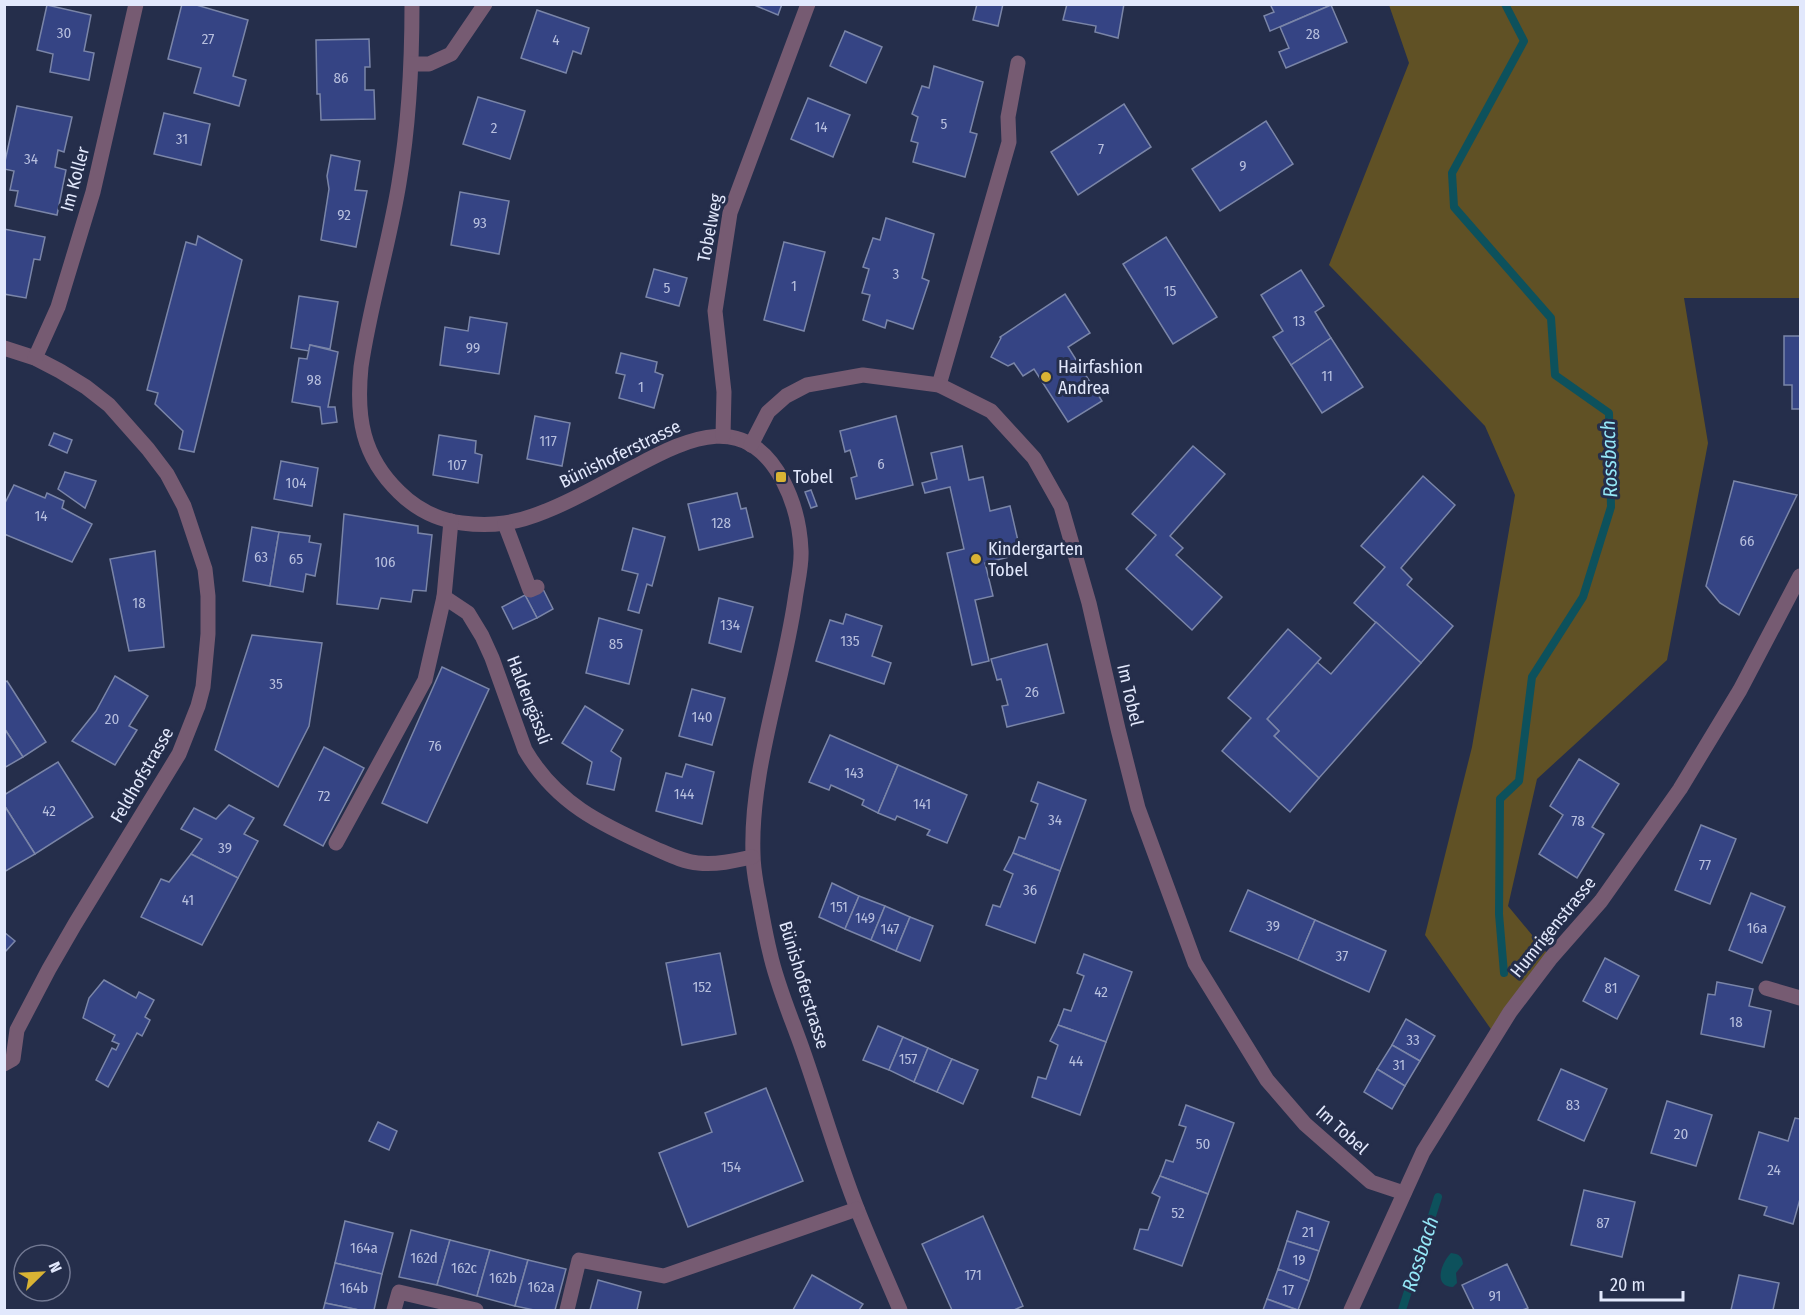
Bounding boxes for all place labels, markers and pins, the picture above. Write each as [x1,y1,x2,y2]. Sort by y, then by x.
place label: Hairfashion Andrea [1058,356,1143,399]
marker: Hairfashion Andrea [1039,370,1053,384]
place label: Tobel [793,466,833,488]
marker: Tobel [774,470,788,484]
place label: Kindergarten Tobel [988,538,1083,581]
marker: Kindergarten Tobel [969,552,983,566]

